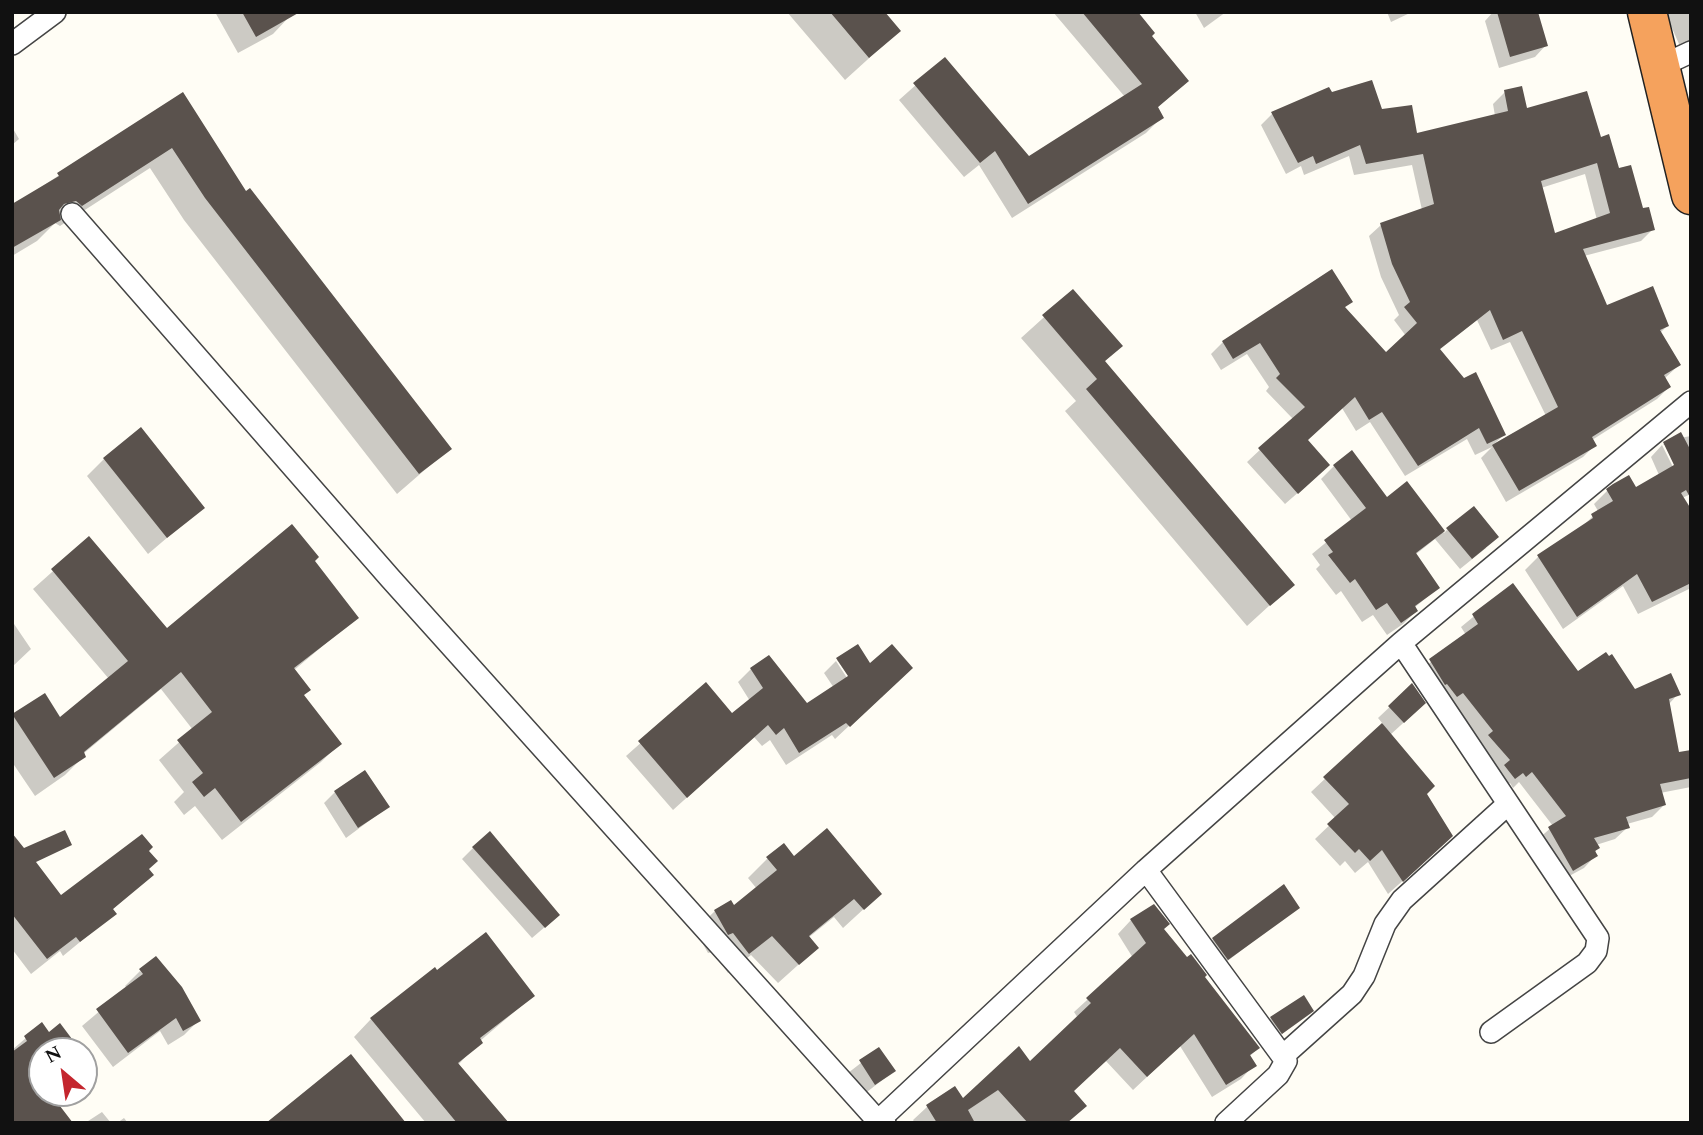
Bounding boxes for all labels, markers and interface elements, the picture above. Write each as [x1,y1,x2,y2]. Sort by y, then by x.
north arrow [28,1037,98,1107]
text: N [40,1039,67,1071]

